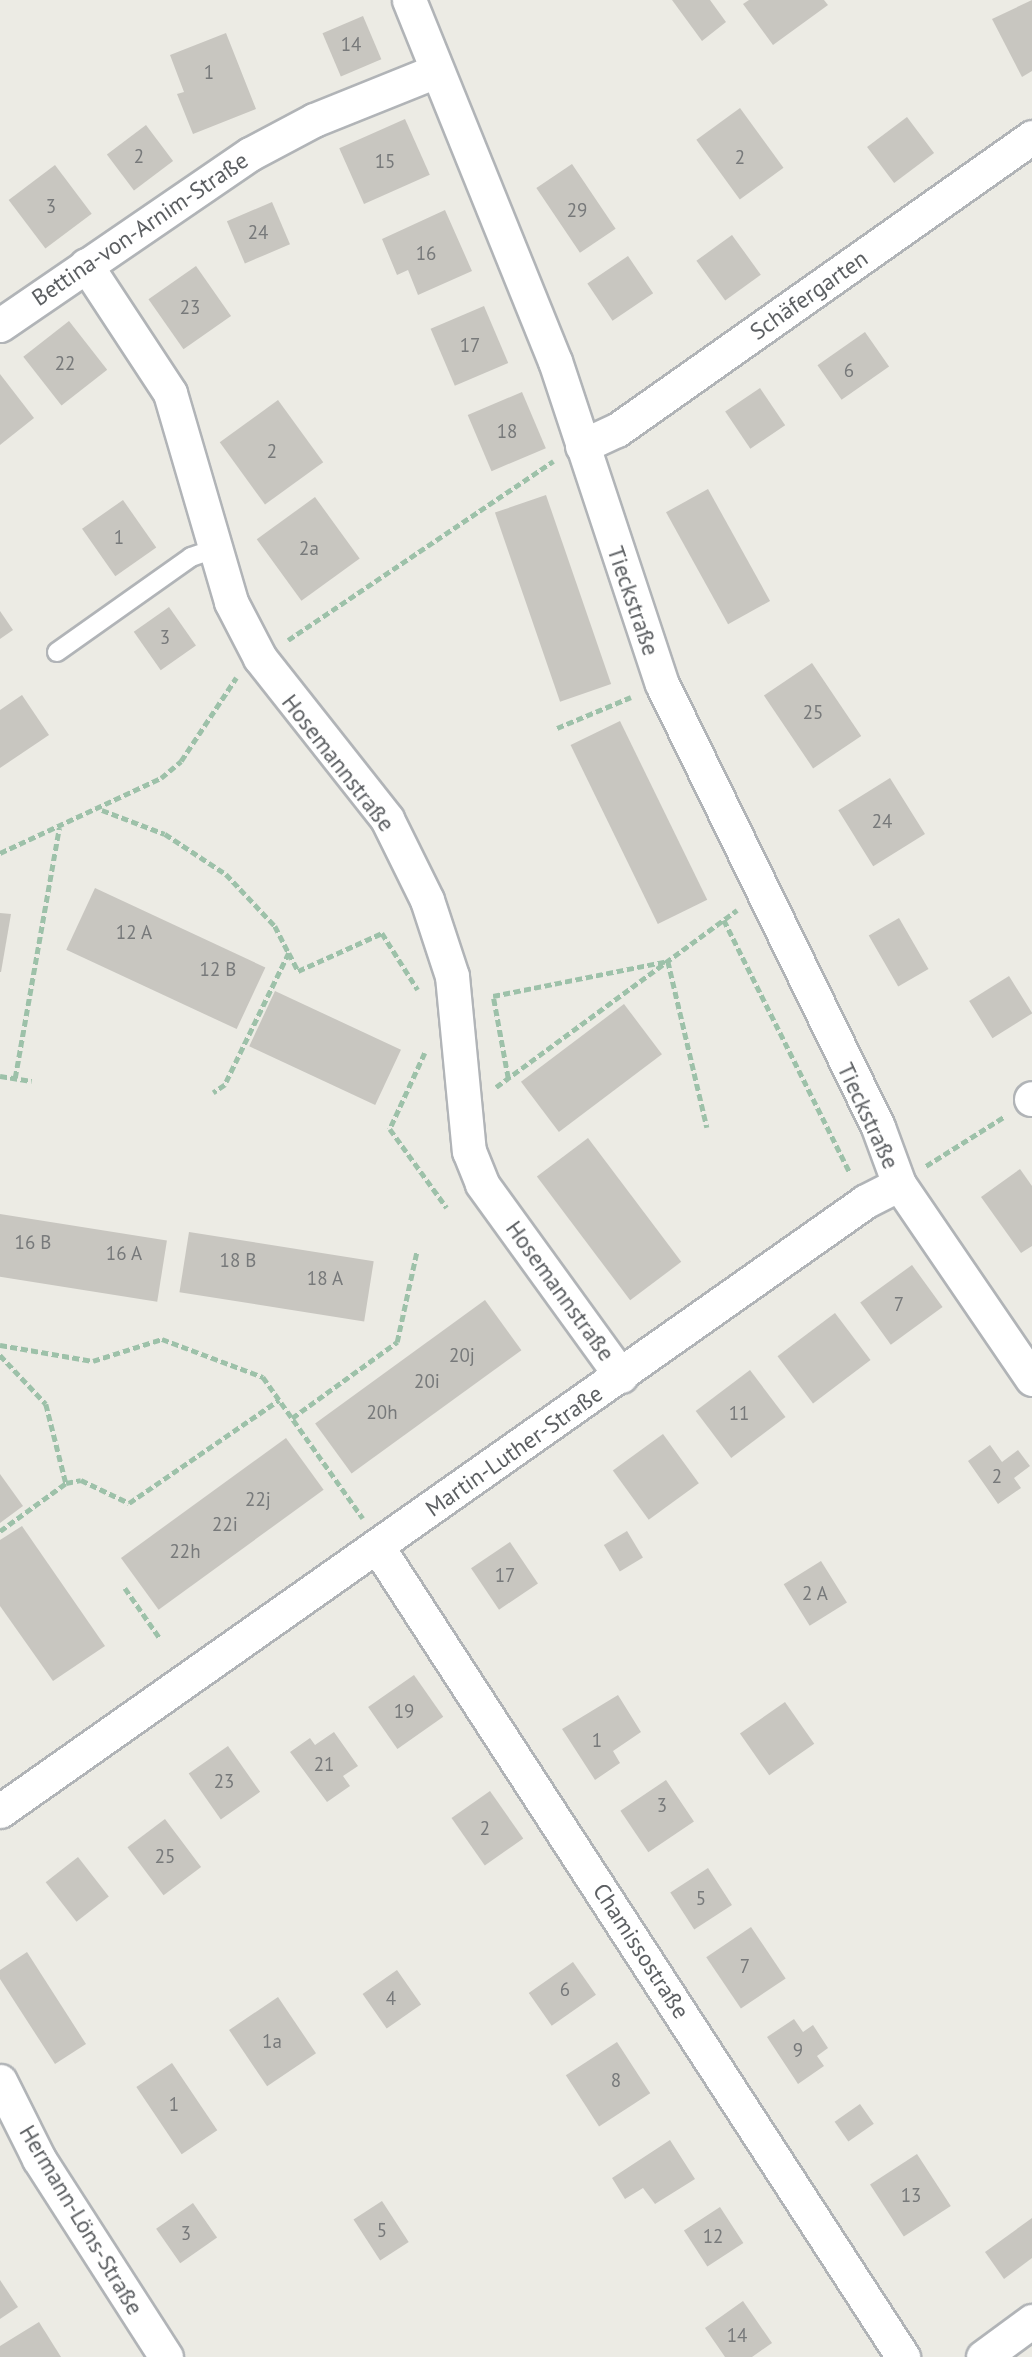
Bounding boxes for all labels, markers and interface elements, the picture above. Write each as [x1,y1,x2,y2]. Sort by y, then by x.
house number: 14 [341,34,361,56]
house number: 1 [204,62,214,84]
street label: Bettina-von-Arnim-Straße [27,146,253,312]
house number: 2 [134,146,144,168]
house number: 2 [735,147,745,169]
house number: 15 [375,151,395,173]
house number: 3 [46,196,56,218]
house number: 29 [567,200,587,222]
house number: 24 [248,222,268,244]
house number: 16 [416,243,436,265]
street label: Schäfergarten [745,244,873,346]
house number: 23 [180,297,200,319]
house number: 17 [460,335,480,357]
house number: 22 [55,353,75,375]
house number: 6 [844,360,854,382]
house number: 18 [497,421,517,443]
house number: 2 [267,441,277,463]
house number: 1 [114,527,124,549]
house number: 2a [299,538,319,560]
street label: Tieckstraße [601,543,665,659]
house number: 3 [160,627,170,649]
street label: Hosemannstraße [276,689,400,837]
house number: 25 [803,702,823,724]
house number: 24 [872,811,892,833]
house number: 12 A [116,922,152,944]
house number: 12 B [200,959,236,981]
street label: Tieckstraße [831,1059,905,1173]
street label: Hosemannstraße [500,1216,620,1366]
house number: 16 B [15,1232,51,1254]
house number: 16 A [106,1243,142,1265]
house number: 18 B [220,1250,256,1272]
house number: 18 A [307,1268,343,1290]
house number: 7 [894,1294,904,1316]
house number: 20j [449,1345,475,1367]
house number: 20i [414,1371,440,1393]
street label: Martin-Luther-Straße [420,1380,608,1522]
house number: 20h [366,1402,398,1424]
house number: 11 [729,1403,749,1425]
house number: 2 [992,1466,1002,1488]
house number: 22j [245,1489,271,1511]
house number: 22i [212,1514,238,1536]
house number: 22h [169,1541,201,1563]
house number: 17 [495,1565,515,1587]
house number: 2 A [802,1583,828,1605]
house number: 19 [394,1701,414,1723]
house number: 1 [592,1730,602,1752]
house number: 21 [314,1754,334,1776]
house number: 23 [214,1771,234,1793]
house number: 3 [657,1795,667,1817]
house number: 2 [480,1818,490,1840]
house number: 25 [155,1846,175,1868]
street label: Chamissostraße [587,1878,695,2024]
house number: 5 [696,1888,706,1910]
house number: 7 [740,1956,750,1978]
house number: 6 [560,1979,570,2001]
house number: 4 [386,1988,396,2010]
house number: 1a [262,2031,282,2053]
house number: 9 [793,2040,803,2062]
house number: 8 [611,2070,621,2092]
house number: 1 [169,2094,179,2116]
street label: Hermann-Löns-Straße [13,2120,149,2320]
house number: 13 [901,2185,921,2207]
house number: 5 [377,2220,387,2242]
house number: 3 [181,2223,191,2245]
house number: 12 [703,2226,723,2248]
house number: 14 [727,2325,747,2347]

